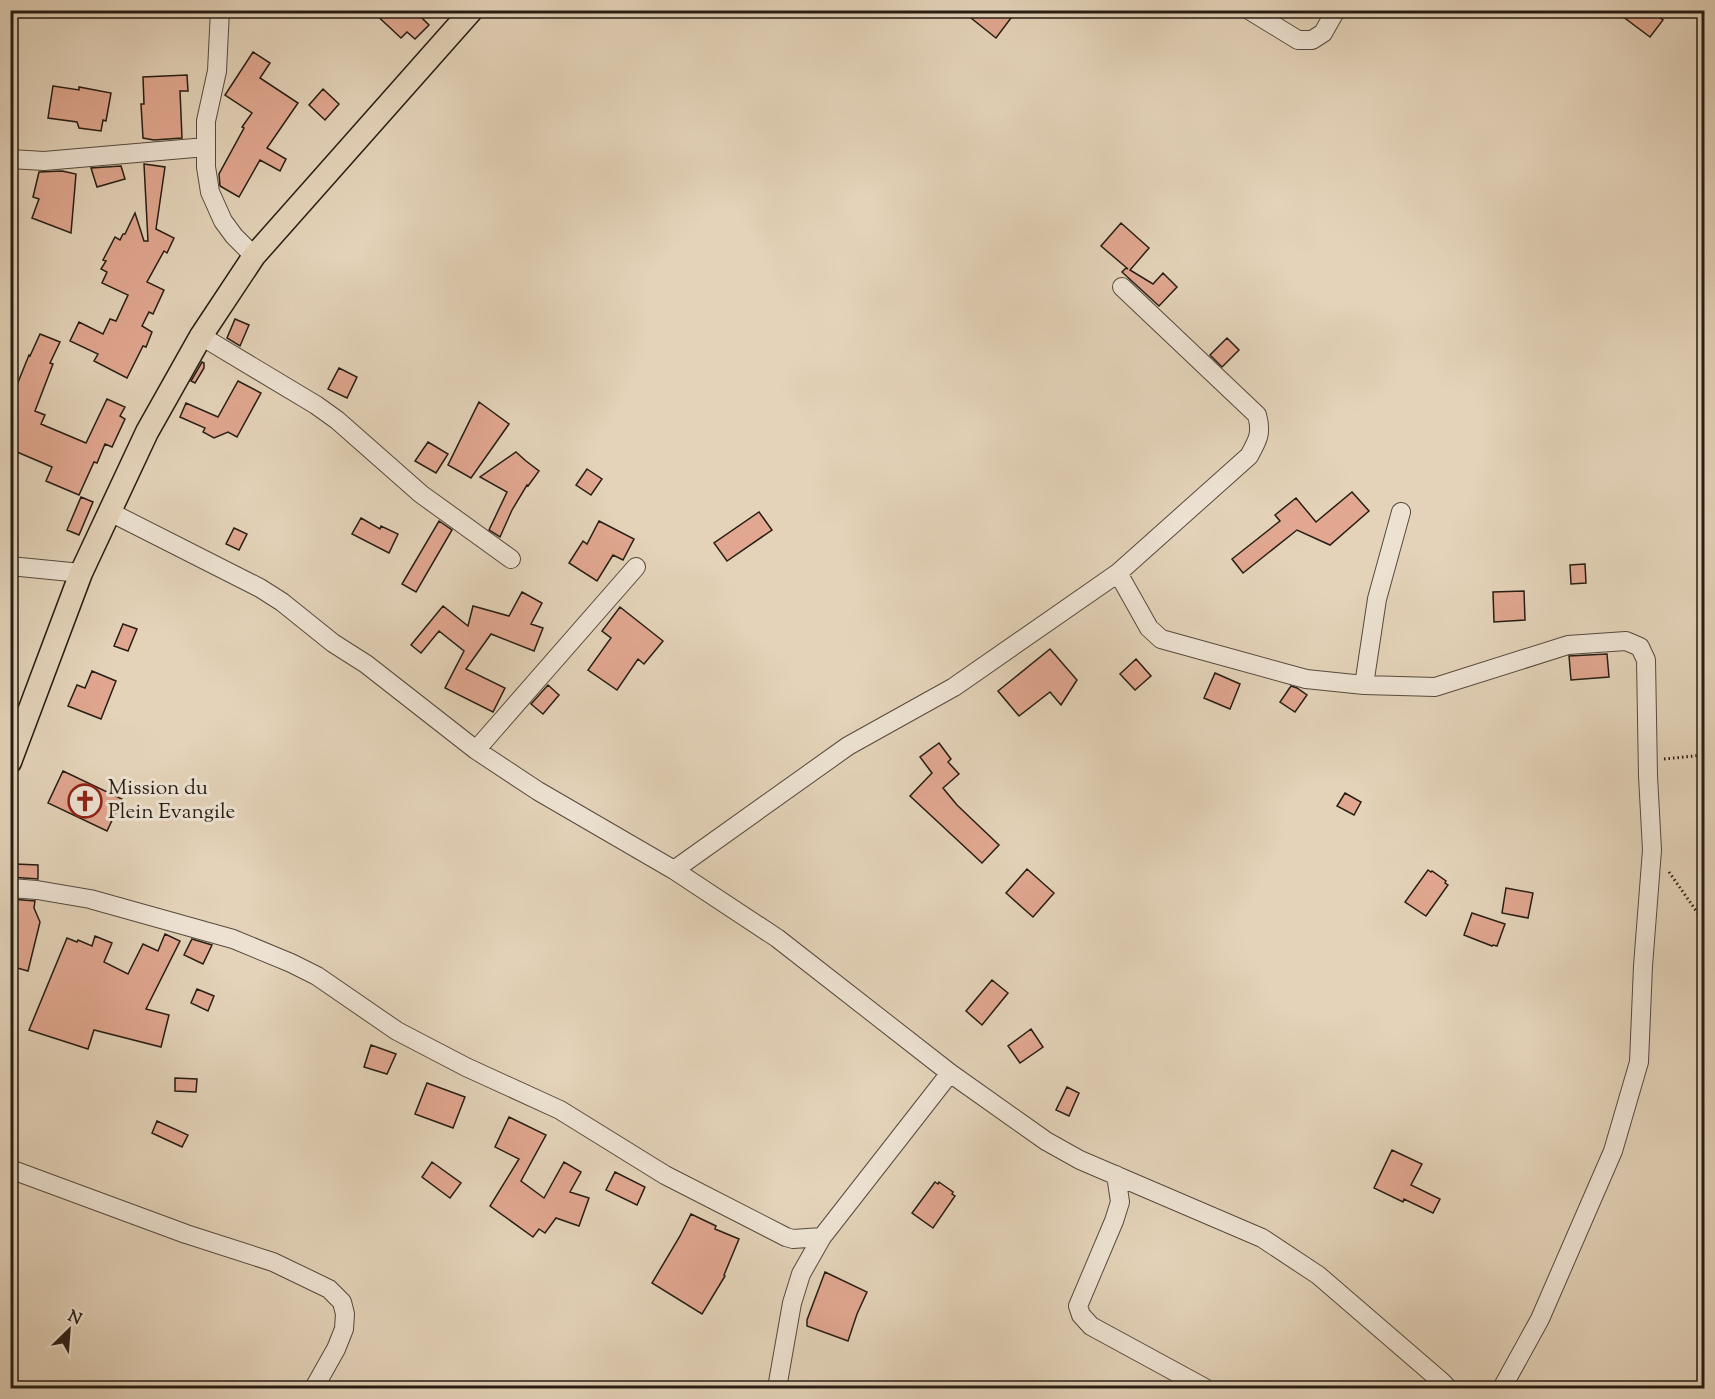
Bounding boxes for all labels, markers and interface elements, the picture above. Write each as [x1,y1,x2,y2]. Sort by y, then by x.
place label: Mission du Plein Evangile [108,774,235,828]
church icon: Mission du Plein Evangile [67,783,103,819]
north arrow [39,1300,99,1360]
text: N [64,1306,85,1332]

